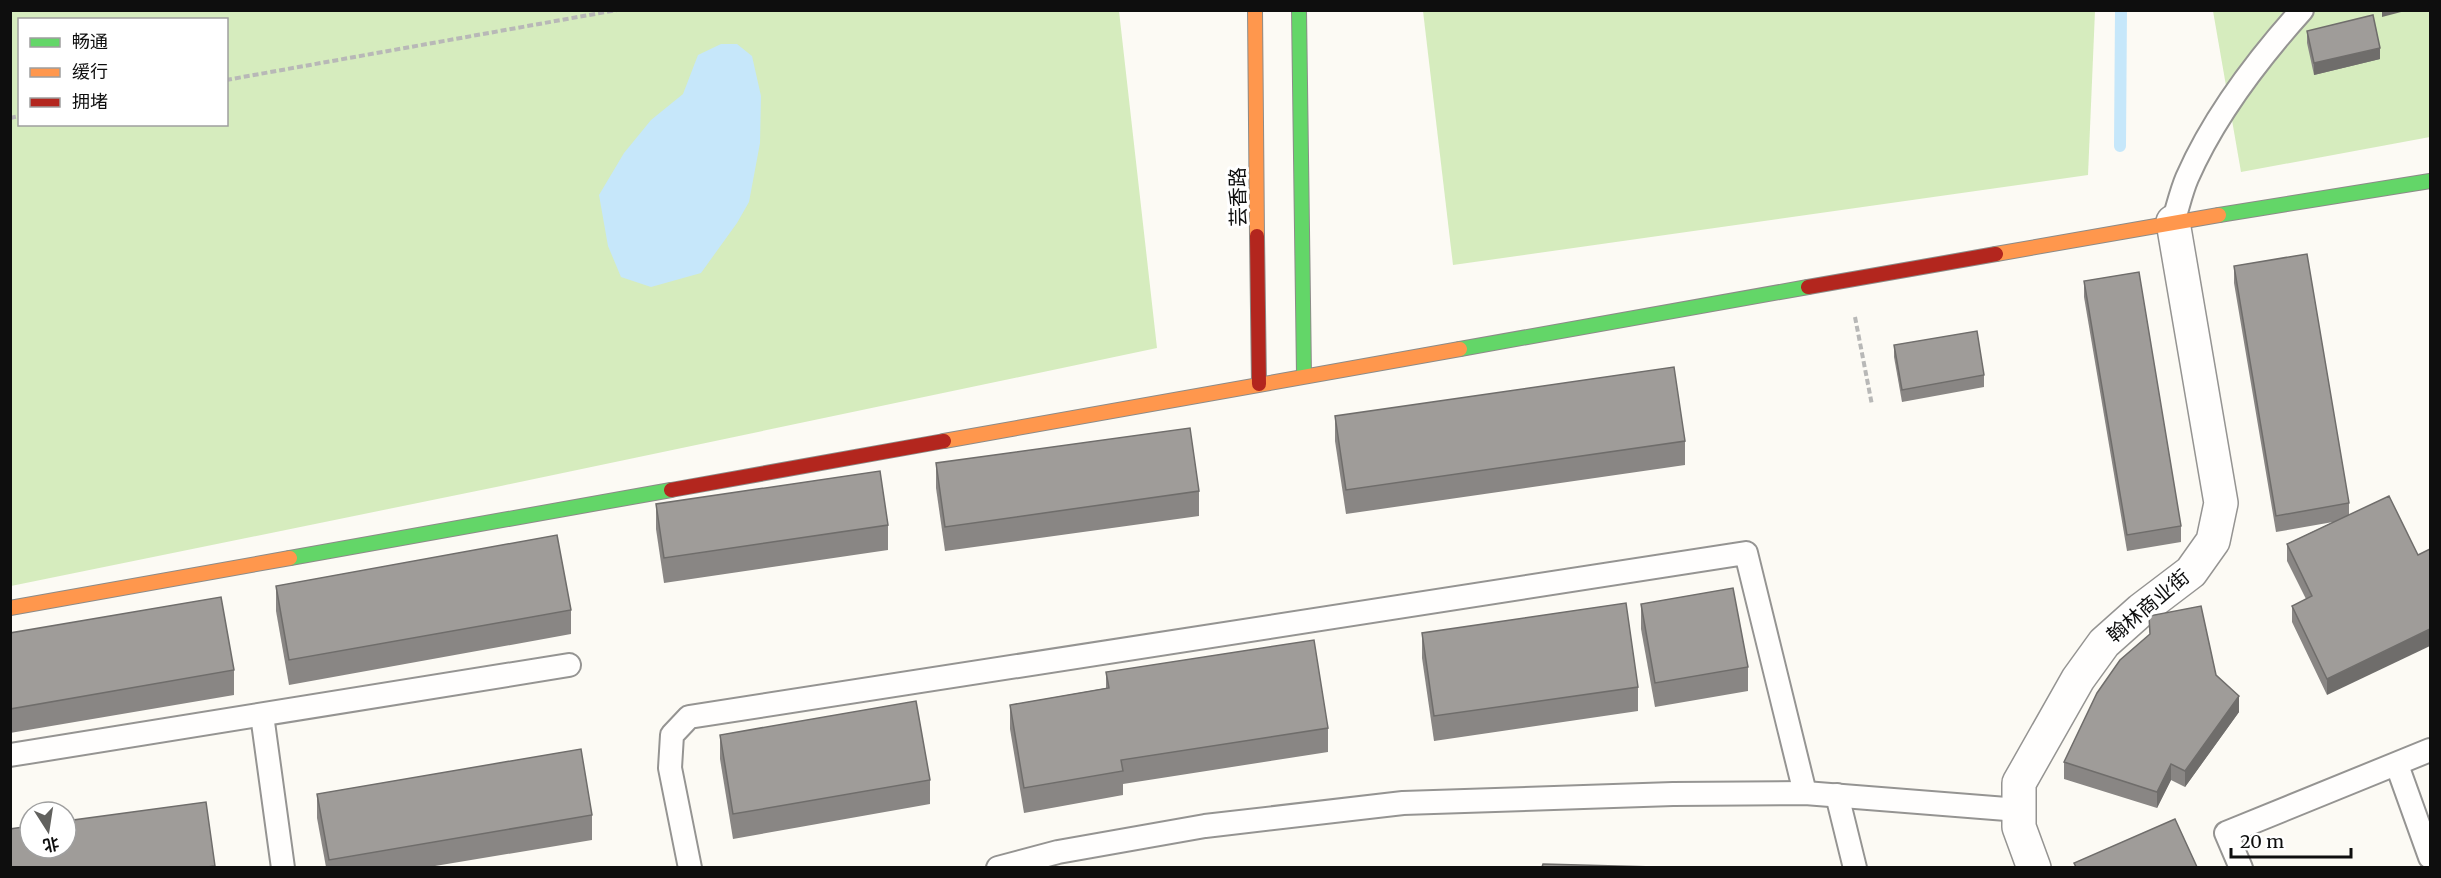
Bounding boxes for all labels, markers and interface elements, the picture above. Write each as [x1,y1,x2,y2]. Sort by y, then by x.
legend [18,18,228,126]
text: 畅通 [72,30,108,53]
text: 缓行 [72,60,108,83]
text: 拥堵 [72,90,108,113]
street label: 芸香路 [1224,167,1251,227]
street label: 翰林商业街 [2101,564,2194,647]
north arrow [18,800,78,860]
scale bar [2231,821,2351,859]
text: 20 m [2240,830,2284,853]
text: 北 [41,833,61,856]

